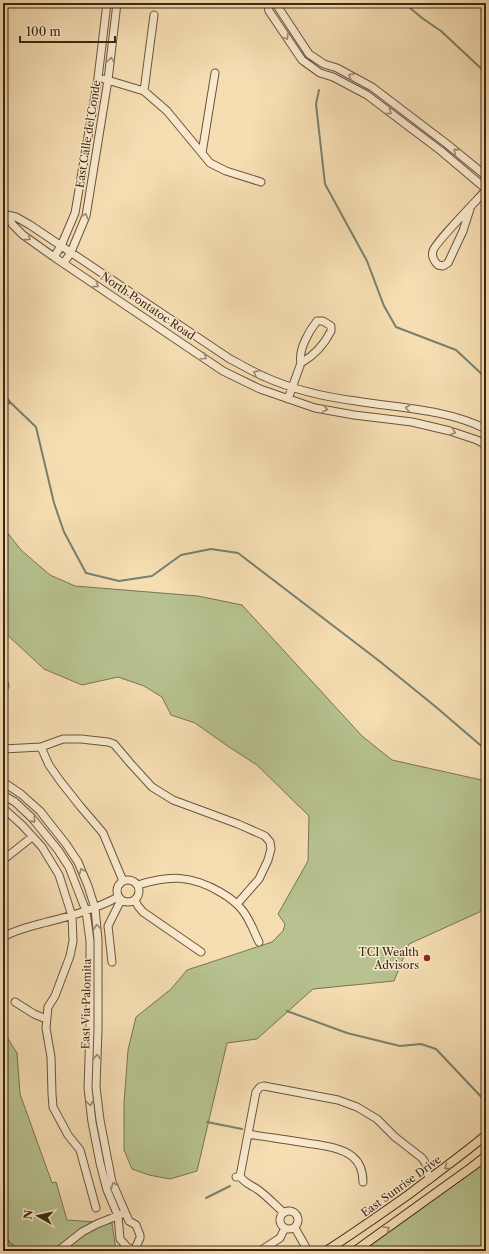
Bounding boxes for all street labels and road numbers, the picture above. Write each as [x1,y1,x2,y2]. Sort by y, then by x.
street label: East Calle del Conde [73,79,103,189]
street label: North Pontatoc Road [98,269,198,343]
street label: East Via Palomita [78,958,94,1049]
street label: East Sunrise Drive [358,1152,444,1220]

